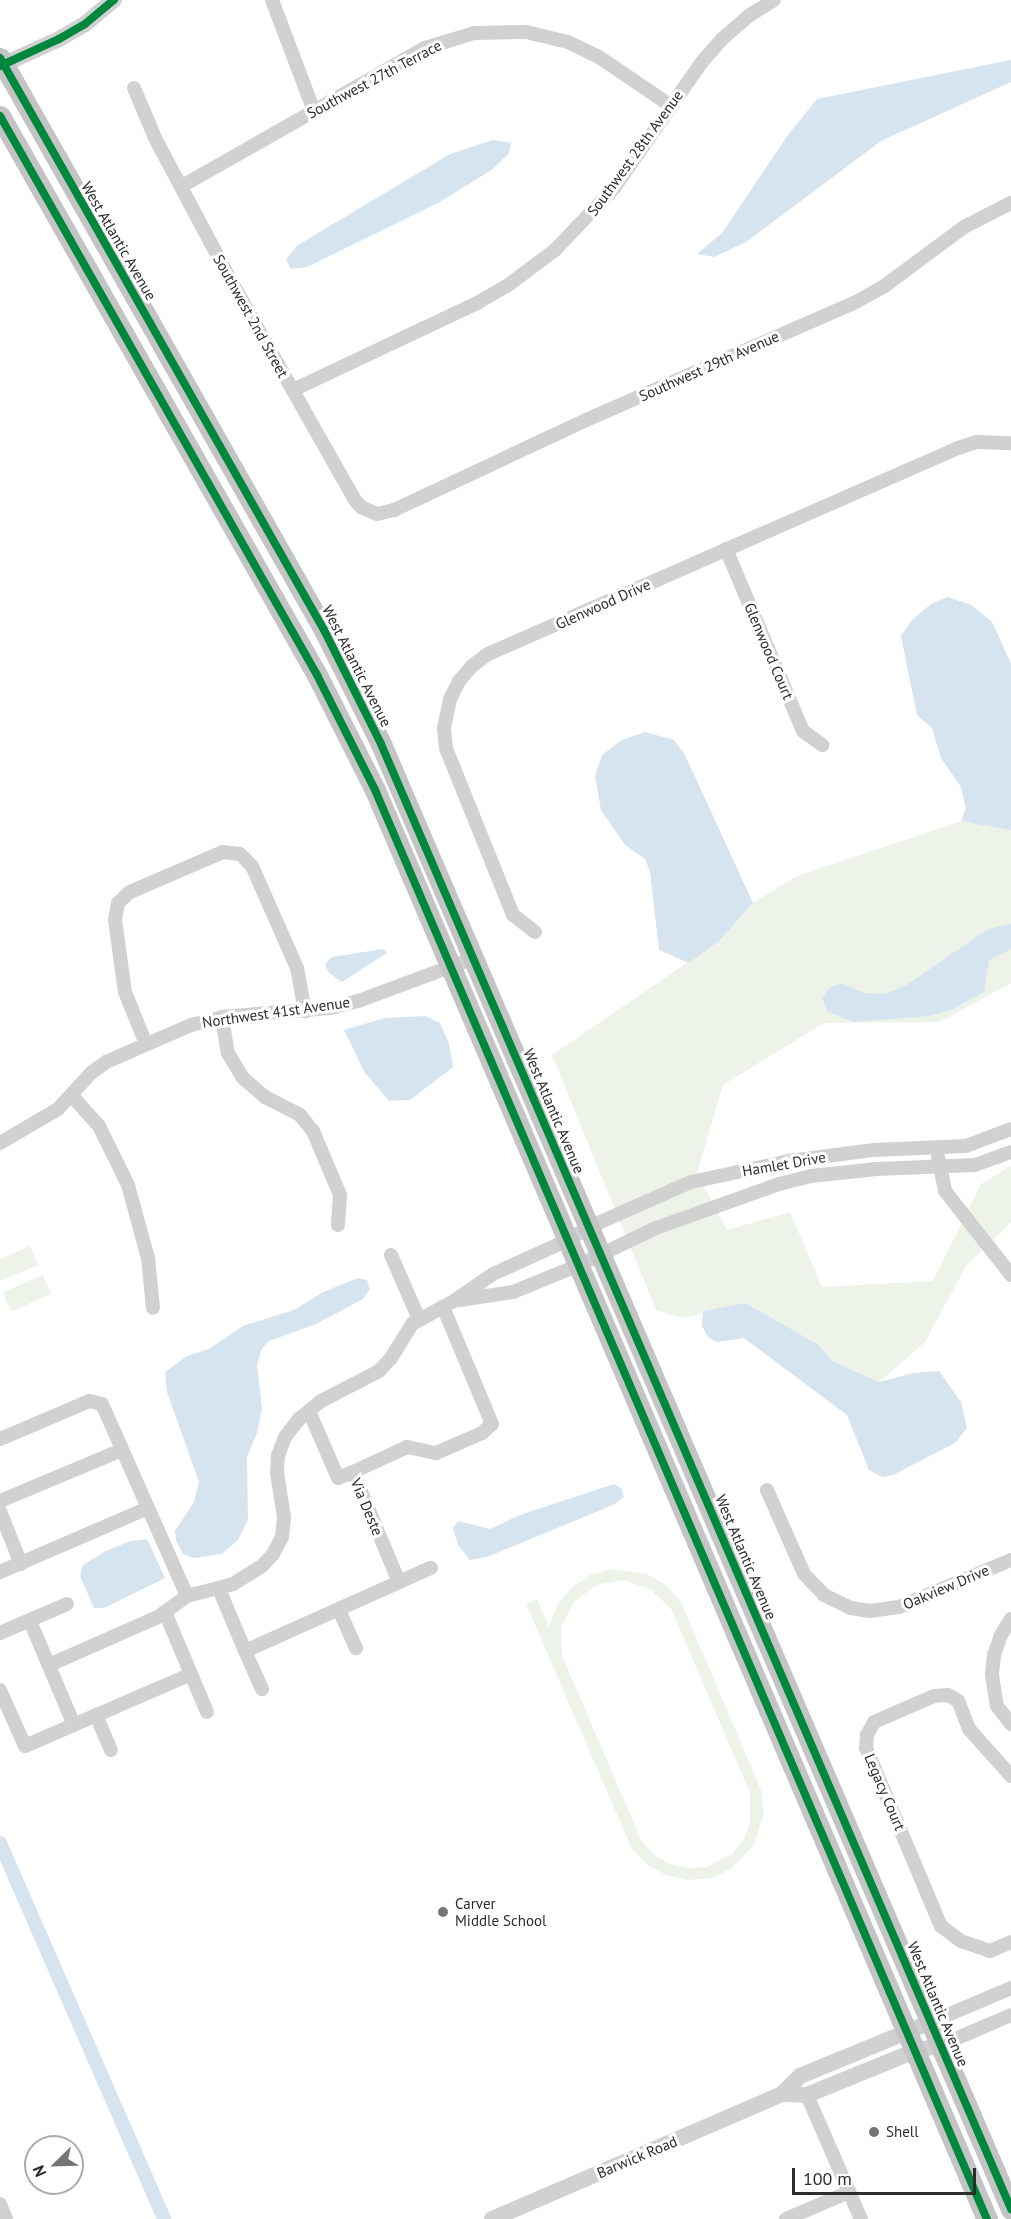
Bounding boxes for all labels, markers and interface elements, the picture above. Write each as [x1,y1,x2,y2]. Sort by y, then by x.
street label: Southwest 27th Terrace [303,36,445,122]
street label: Southwest 28th Avenue [583,86,687,220]
street label: West Atlantic Avenue [77,178,161,304]
street label: Southwest 2nd Street [210,251,292,381]
street label: Southwest 29th Avenue [636,327,782,405]
street label: Glenwood Drive [553,575,653,633]
street label: Glenwood Court [741,600,797,702]
street label: West Atlantic Avenue [318,602,396,730]
street label: Northwest 41st Avenue [201,993,351,1031]
street label: West Atlantic Avenue [519,1045,589,1177]
street label: Hamlet Drive [741,1148,827,1180]
street label: Via Deste [347,1476,387,1538]
street label: West Atlantic Avenue [711,1491,781,1623]
street label: Oakview Drive [900,1561,992,1613]
street label: Legacy Court [861,1751,909,1833]
place label: Carver Middle School [455,1894,546,1929]
marker: Carver Middle School [436,1905,450,1919]
street label: West Atlantic Avenue [903,1938,973,2070]
place label: Shell [886,2123,919,2141]
marker: Shell [867,2125,881,2139]
street label: Barwick Road [594,2132,680,2182]
north arrow [24,2135,84,2195]
scale bar [795,2156,980,2194]
text: N [28,2163,51,2180]
text: 100 m [803,2167,852,2190]

